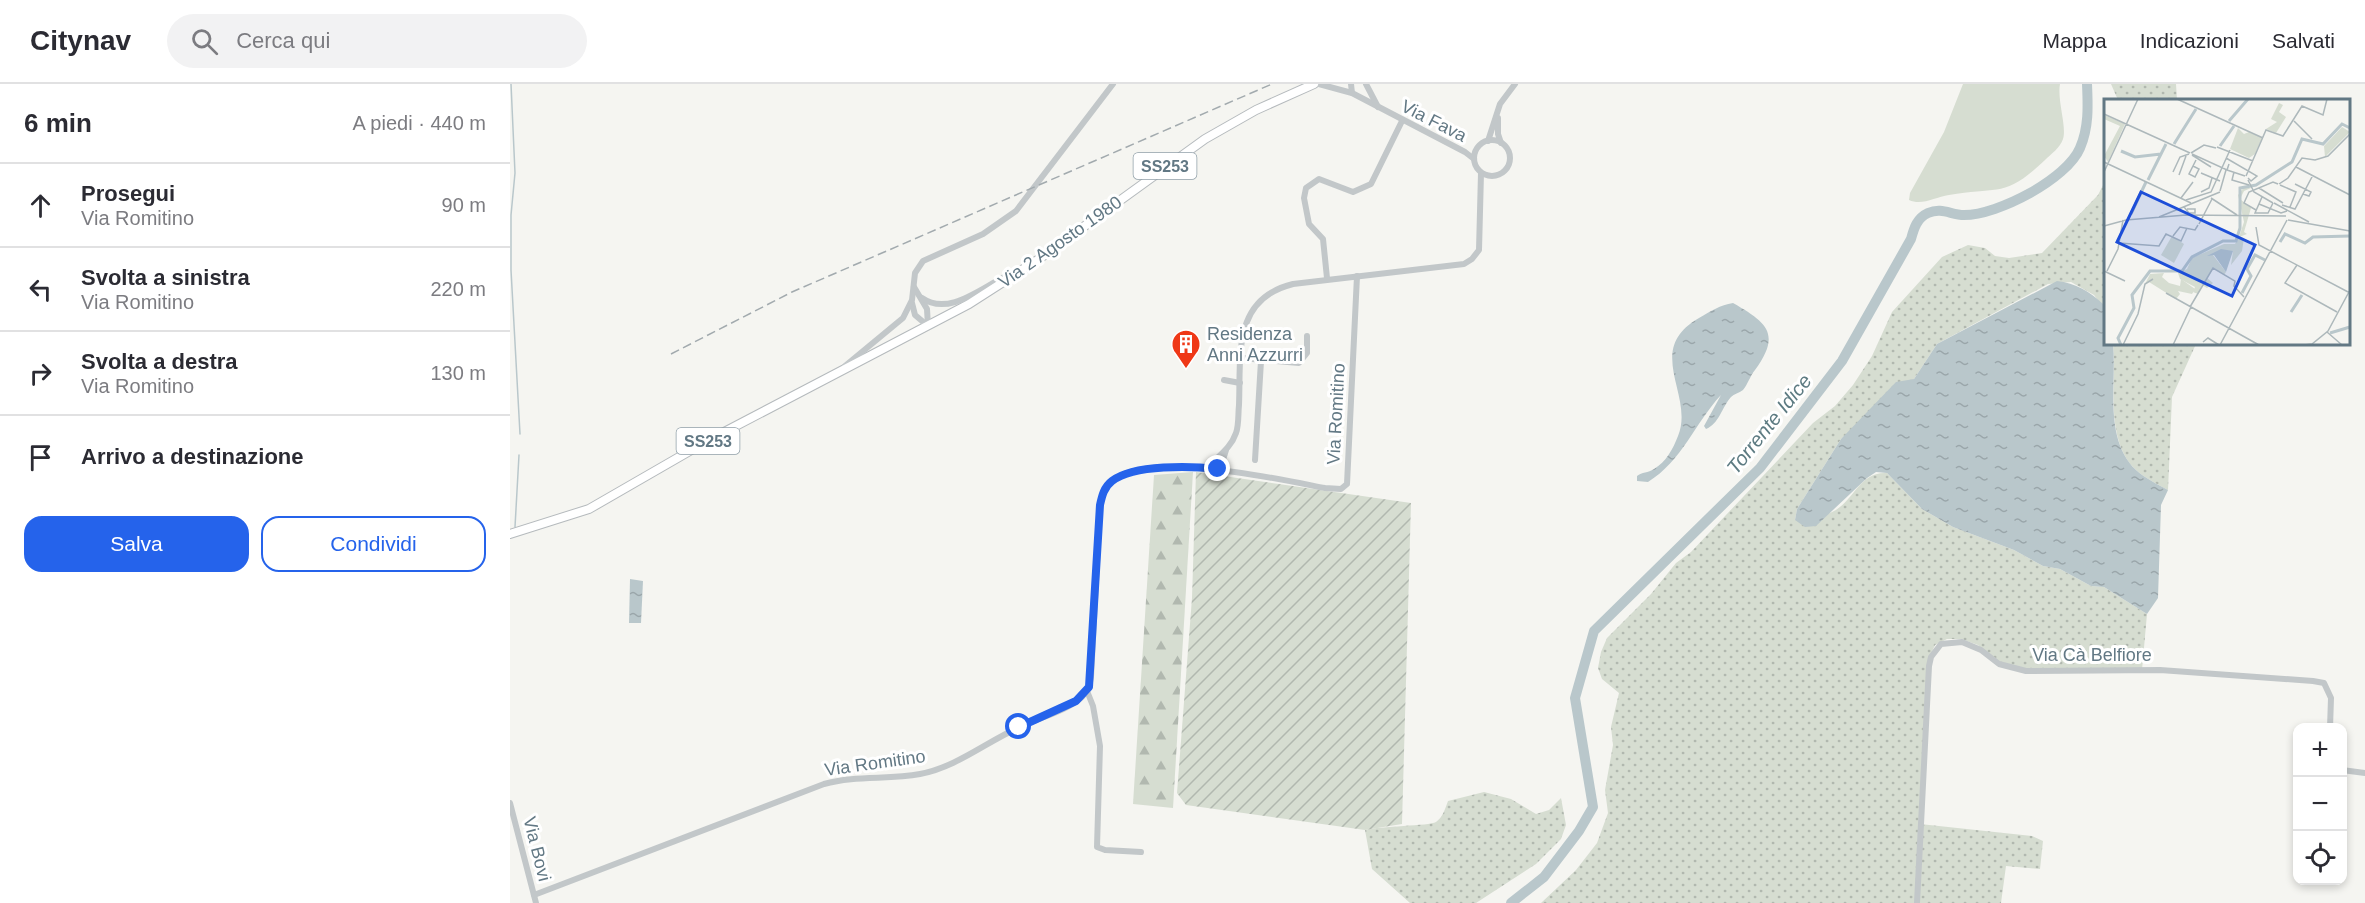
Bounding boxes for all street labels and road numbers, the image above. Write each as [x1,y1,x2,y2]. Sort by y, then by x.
street label: Via Fava [1398,96,1471,146]
road number: SS253 [1134,153,1196,179]
street label: Via 2 Agosto 1980 [995,192,1125,292]
street label: Via Romitino [1323,363,1349,465]
road number: SS253 [676,428,740,454]
street label: Via Cà Belfiore [2032,645,2152,665]
street label: Via Romitino [823,746,927,780]
street label: Via Bovi [519,815,555,883]

